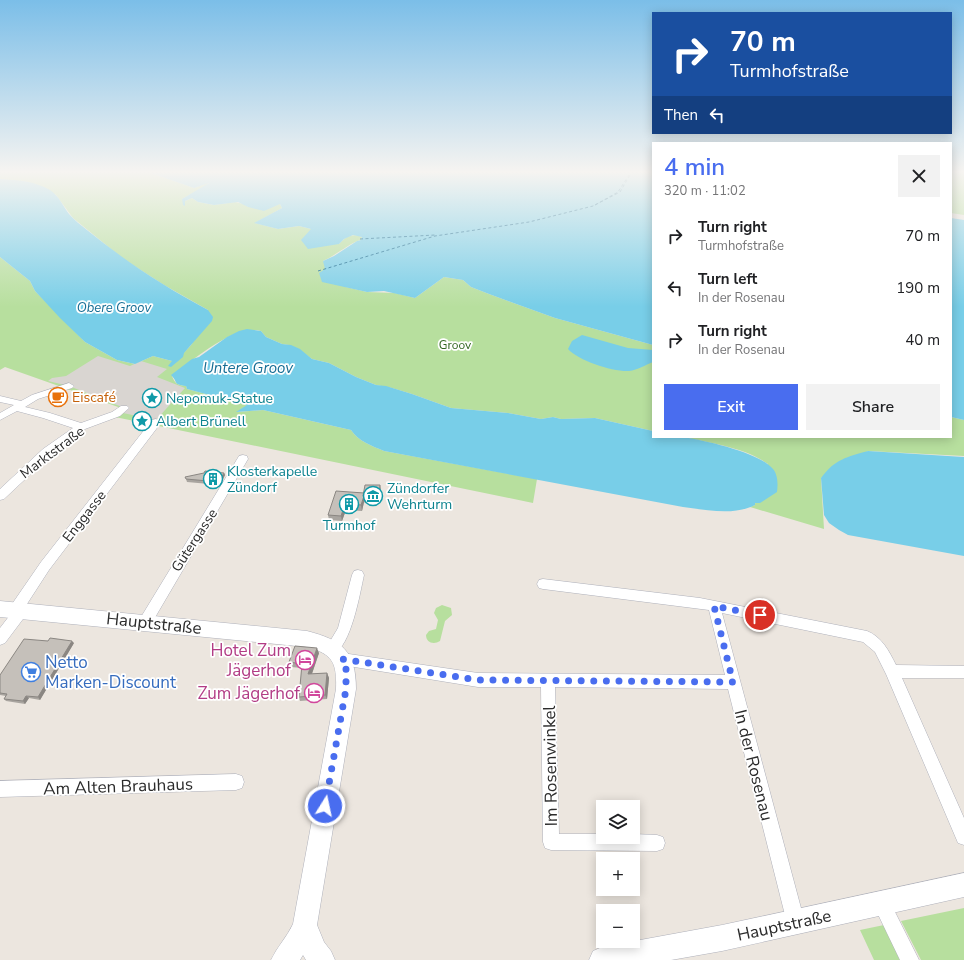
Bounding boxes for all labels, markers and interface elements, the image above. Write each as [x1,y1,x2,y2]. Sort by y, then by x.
text: 70 m [730,23,796,61]
icon: right [664,28,716,80]
text: Turmhofstraße [730,59,849,83]
icon: left [706,104,728,126]
text: Then [664,105,698,125]
text: 4 min [664,151,725,183]
button: close [898,155,940,197]
text: 320 m · 11:02 [664,182,746,200]
text: Turn right [698,217,767,237]
icon: right [664,225,686,247]
text: 70 m [905,226,940,246]
text: Turmhofstraße [698,237,784,255]
text: Turn left [698,269,757,289]
icon: left [664,277,686,299]
text: 190 m [896,278,940,298]
text: In der Rosenau [698,289,785,307]
water label: Obere Groov [77,299,152,317]
text: Turn right [698,321,767,341]
icon: right [664,329,686,351]
text: 40 m [905,330,940,350]
park label: Groov [439,337,472,353]
text: In der Rosenau [698,341,785,359]
water label: Untere Groov [203,358,294,378]
button: Exit [664,384,798,430]
button: Share [806,384,940,430]
cafe icon: Eiscafé [47,386,69,408]
place icon: Nepomuk-Statue [141,387,163,409]
place label: Eiscafé [72,388,116,407]
place label: Nepomuk-Statue [166,389,273,408]
place icon: Albert Brünell [131,410,153,432]
place label: Albert Brünell [156,412,247,431]
street label: Marktstraße [16,422,88,483]
place label: Klosterkapelle Zündorf [227,462,317,497]
building icon: Klosterkapelle Zündorf [202,468,224,490]
place label: Zündorfer Wehrturm [387,479,452,514]
museum icon: Zündorfer Wehrturm [362,485,384,507]
street label: Enggasse [58,486,111,546]
building icon: Turmhof [338,493,360,515]
street label: Gütergasse [167,505,222,576]
place label: Turmhof [323,516,376,535]
pin [743,598,777,632]
icon: arrive [749,604,771,626]
street label: Hauptstraße [105,607,203,640]
place label: Hotel Zum Jägerhof [210,639,291,682]
hotel icon: Hotel Zum Jägerhof [294,649,316,671]
place label: Netto Marken-Discount [45,651,177,694]
supermarket icon: Netto Marken-Discount [20,661,42,683]
place label: Zum Jägerhof [197,682,300,705]
hotel icon: Zum Jägerhof [303,682,325,704]
street label: Im Rosenwinkel [538,705,563,827]
street label: In der Rosenau [729,707,778,823]
street label: Am Alten Brauhaus [43,772,193,801]
position arrow [304,785,346,827]
map controls [596,800,640,948]
button: layers [596,800,640,844]
button: + [596,852,640,896]
button: − [596,904,640,948]
street label: Hauptstraße [735,904,833,947]

